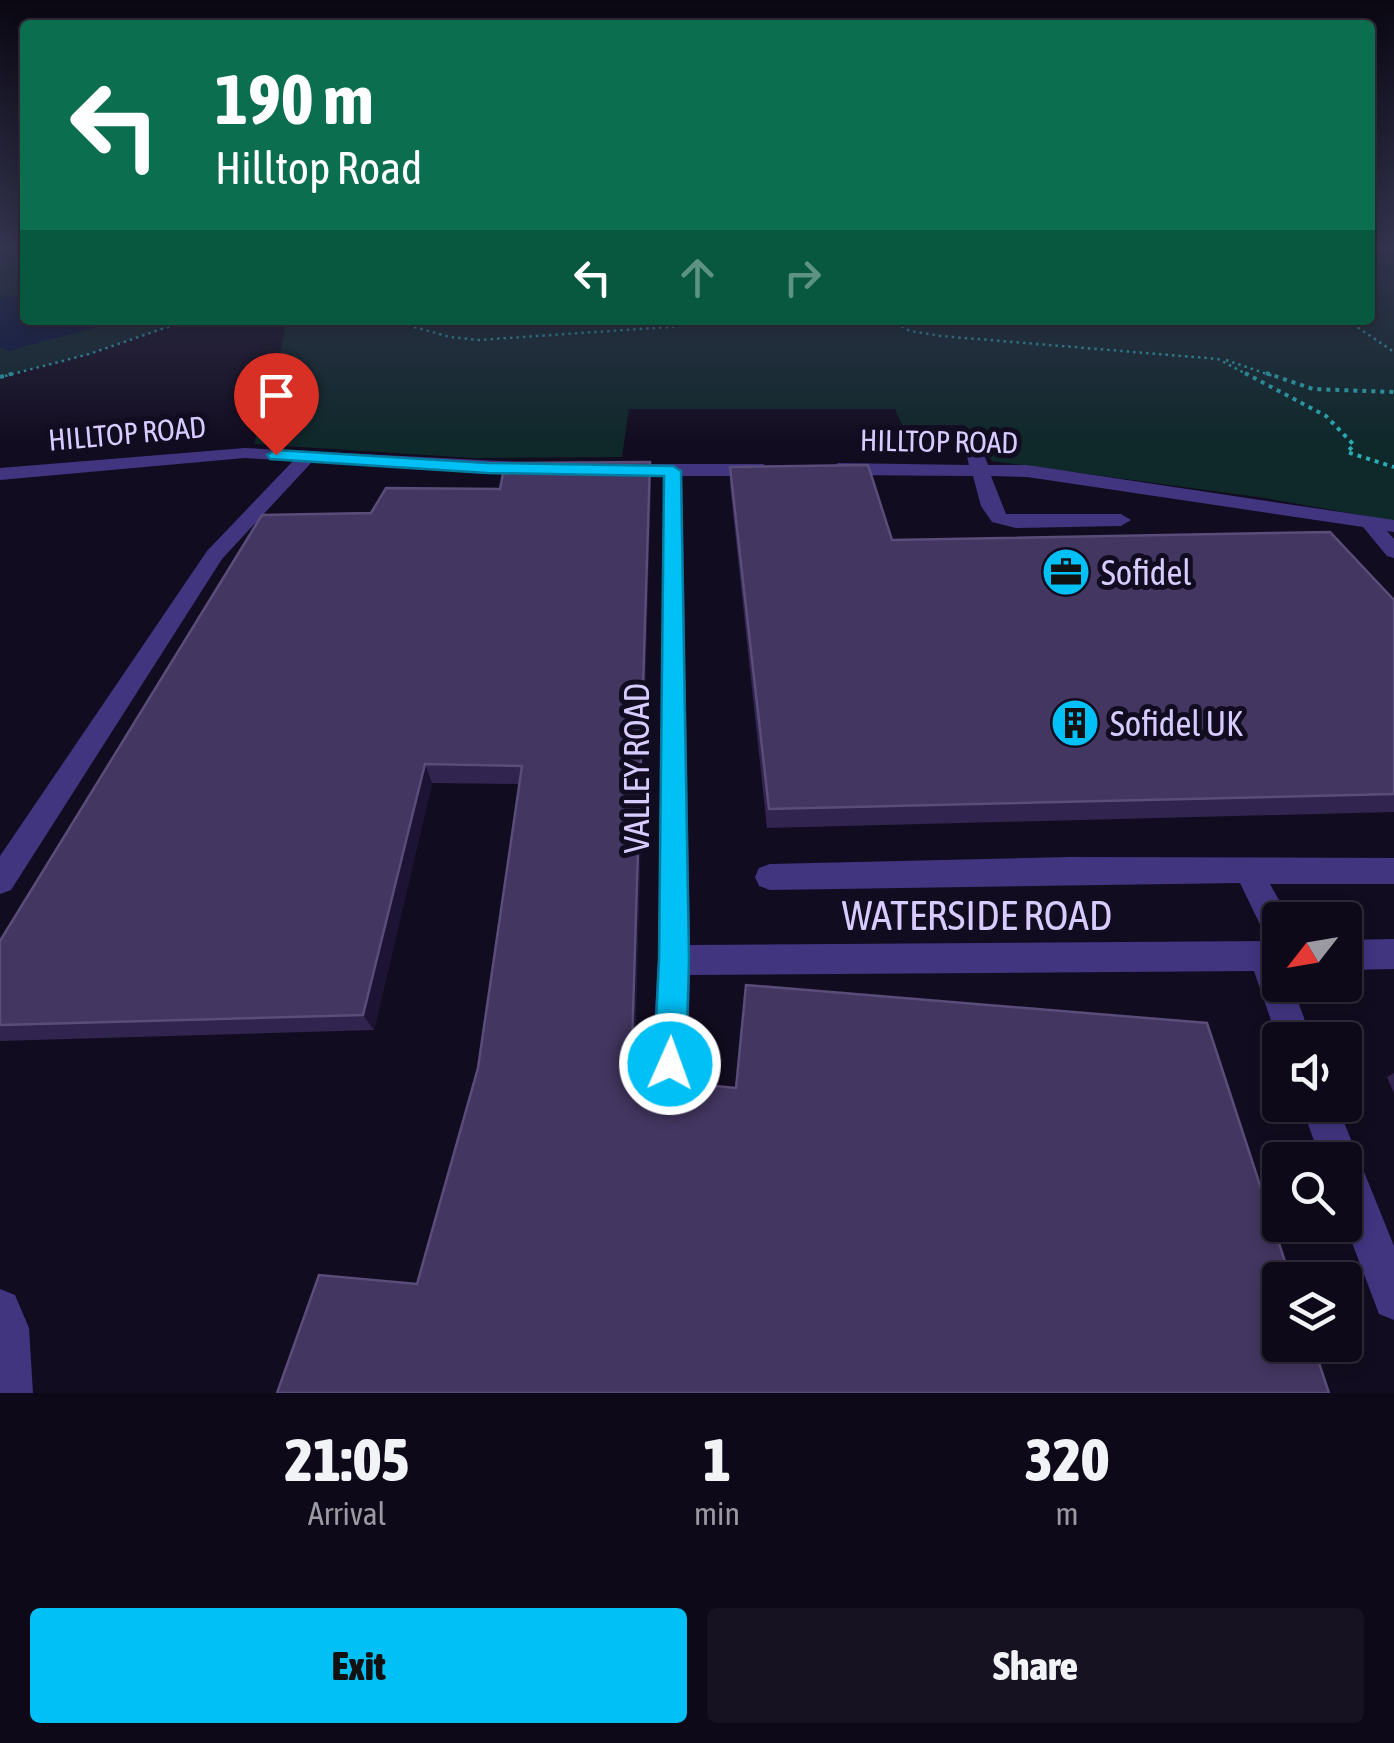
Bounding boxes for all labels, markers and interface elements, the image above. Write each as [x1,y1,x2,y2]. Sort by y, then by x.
text: 190 m [215,59,374,139]
icon: left [50,60,180,190]
text: Hilltop Road [215,142,422,194]
icon: left [565,250,620,305]
icon: ahead [670,250,725,305]
icon: right [775,250,830,305]
pin [234,353,319,456]
icon: arrive [249,368,304,423]
street label: HILLTOP ROAD [47,409,207,457]
street label: HILLTOP ROAD [860,423,1018,459]
office icon: Sofidel [1040,546,1092,598]
place label: Sofidel [1101,552,1192,592]
street label: VALLEY ROAD [616,683,656,853]
building icon: Sofidel UK [1049,697,1101,749]
place label: Sofidel UK [1110,703,1243,743]
street label: WATERSIDE ROAD [842,891,1112,939]
north arrow [1262,902,1362,1002]
map controls [1262,902,1362,1362]
position arrow [618,1012,722,1116]
button: sound [1262,1022,1362,1122]
button: search [1262,1142,1362,1242]
button: layers [1262,1262,1362,1362]
text: 21:05 [285,1425,409,1494]
text: 1 [703,1425,731,1494]
text: 320 [1025,1425,1109,1494]
text: Arrival [308,1495,386,1532]
text: min [694,1495,740,1532]
text: m [1055,1495,1079,1532]
button: Exit [30,1608,687,1723]
button: Share [707,1608,1364,1723]

